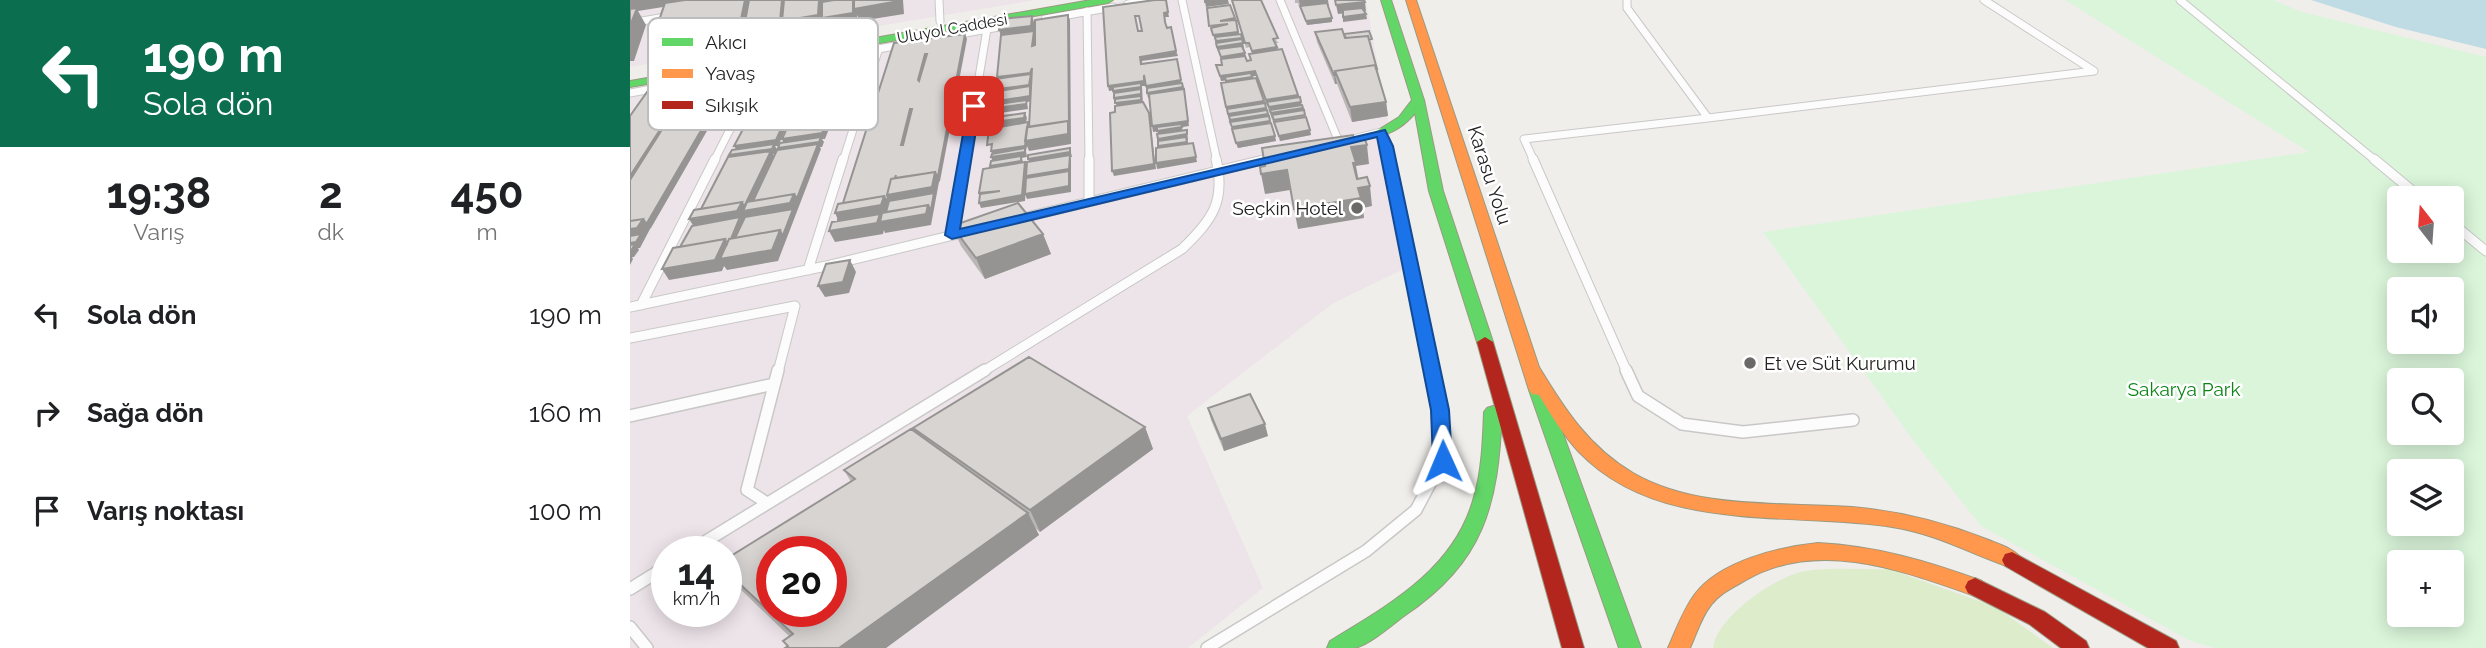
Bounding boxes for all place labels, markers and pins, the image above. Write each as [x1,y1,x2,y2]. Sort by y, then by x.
pin [944,76,1004,136]
place label: Seçkin Hotel [1232,197,1344,219]
marker: Seçkin Hotel [1349,200,1365,216]
place label: Et ve Süt Kurumu [1764,352,1916,374]
marker: Et ve Süt Kurumu [1742,355,1758,371]

